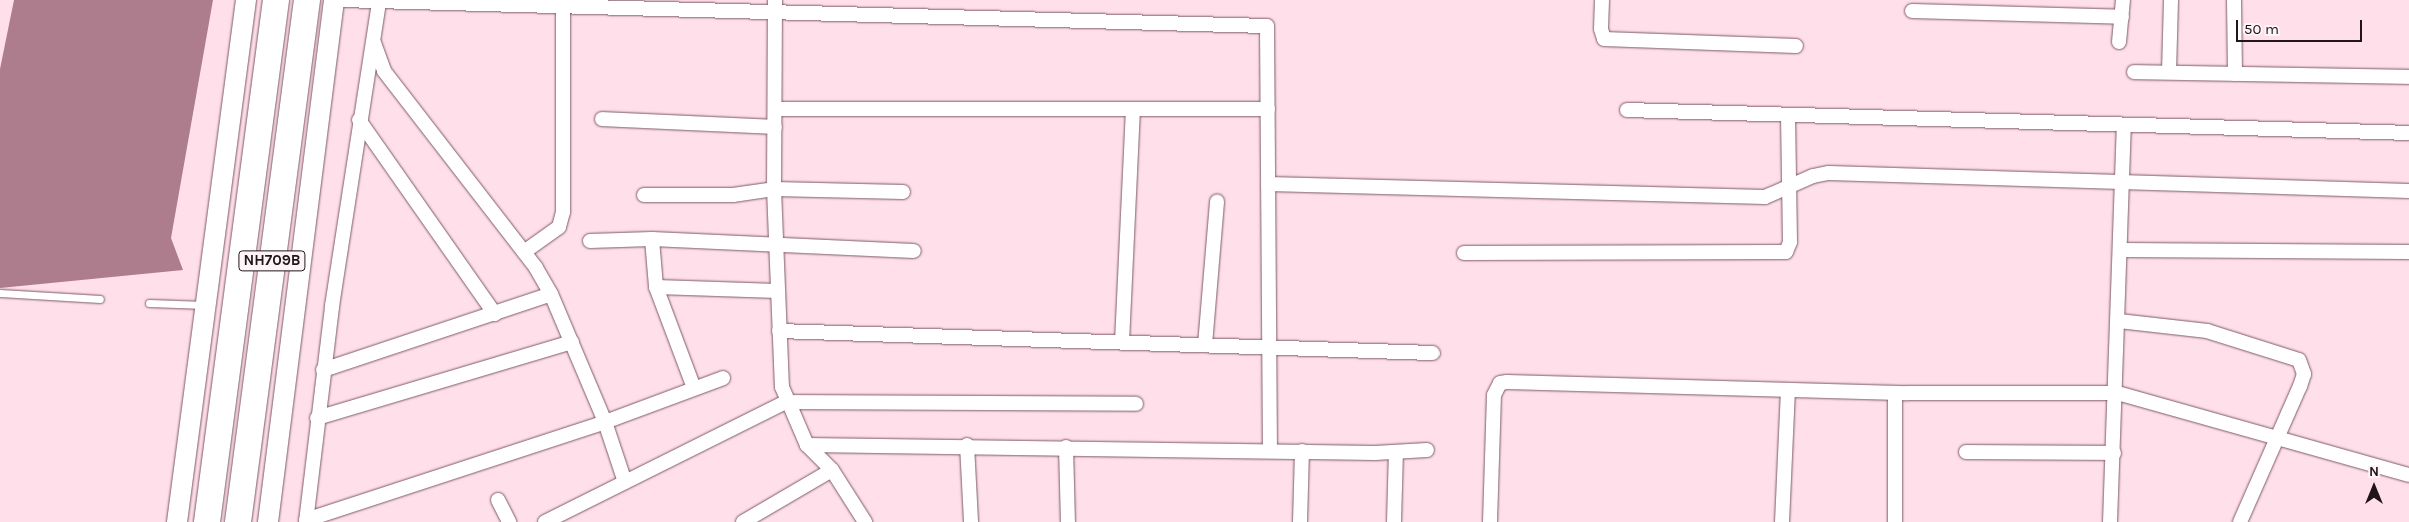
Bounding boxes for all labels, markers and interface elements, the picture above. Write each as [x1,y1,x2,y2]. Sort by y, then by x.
scale bar [2239,10,2365,42]
text: 50 m [2244,20,2279,38]
road number: NH709B [238,248,306,274]
north arrow [2349,462,2399,512]
text: N [2369,463,2379,480]

